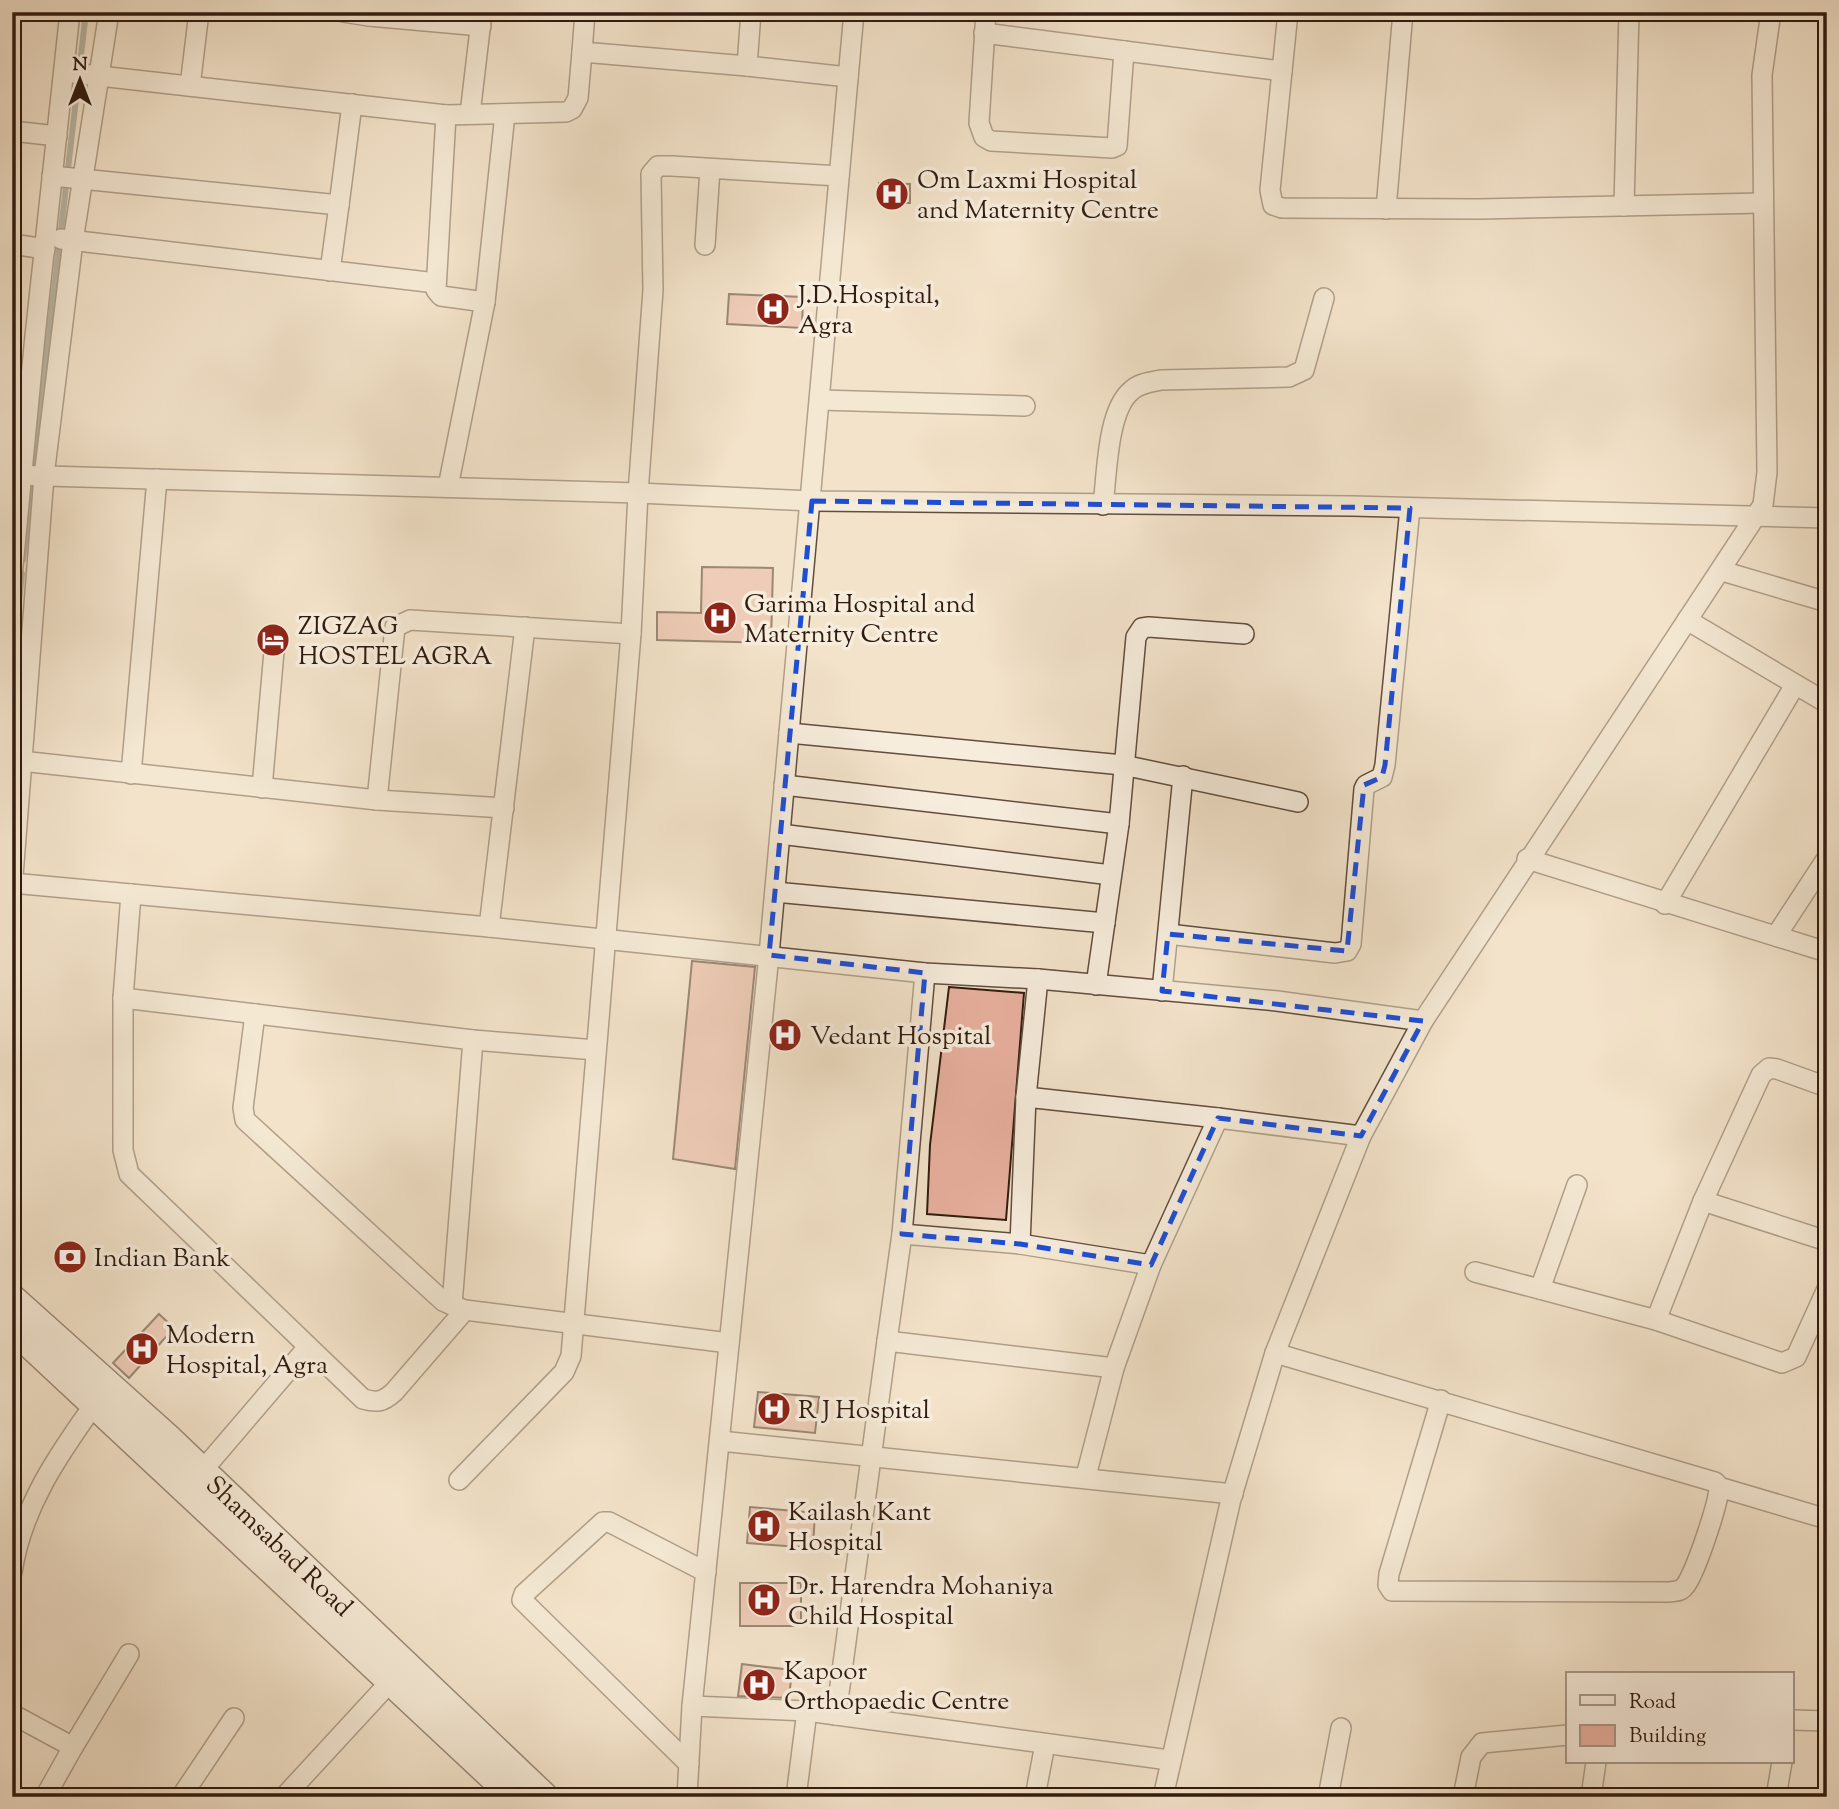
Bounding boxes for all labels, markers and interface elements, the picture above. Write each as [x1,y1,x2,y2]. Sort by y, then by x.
north arrow [46,46,116,116]
text: N [72,52,88,79]
place label: Om Laxmi Hospital and Maternity Centre [917,163,1159,230]
hospital icon: Om Laxmi Hospital and Maternity Centre [873,175,911,213]
place label: J.D.Hospital, Agra [796,278,940,345]
hospital icon: J.D.Hospital, Agra [754,290,792,328]
place label: Garima Hospital and Maternity Centre [744,587,976,654]
hospital icon: Garima Hospital and Maternity Centre [701,599,739,637]
place label: ZIGZAG HOSTEL AGRA [298,609,492,676]
hotel icon: ZIGZAG HOSTEL AGRA [254,621,292,659]
hospital icon: Vedant Hospital [766,1016,804,1054]
place label: Vedant Hospital [810,1019,992,1056]
bank icon: Indian Bank [51,1238,89,1276]
place label: Indian Bank [94,1241,231,1278]
place label: Modern Hospital, Agra [166,1318,328,1385]
hospital icon: Modern Hospital, Agra [123,1330,161,1368]
hospital icon: R J Hospital [755,1390,793,1428]
place label: R J Hospital [798,1393,930,1430]
street label: Shamsabad Road [196,1468,360,1627]
place label: Kailash Kant Hospital [788,1495,931,1562]
hospital icon: Kailash Kant Hospital [745,1507,783,1545]
place label: Dr. Harendra Mohaniya Child Hospital [788,1569,1053,1636]
hospital icon: Dr. Harendra Mohaniya Child Hospital [745,1581,783,1619]
place label: Kapoor Orthopaedic Centre [784,1654,1009,1721]
hospital icon: Kapoor Orthopaedic Centre [740,1666,778,1704]
legend [1566,1672,1794,1764]
text: Road [1629,1688,1676,1718]
text: Building [1629,1722,1706,1752]

